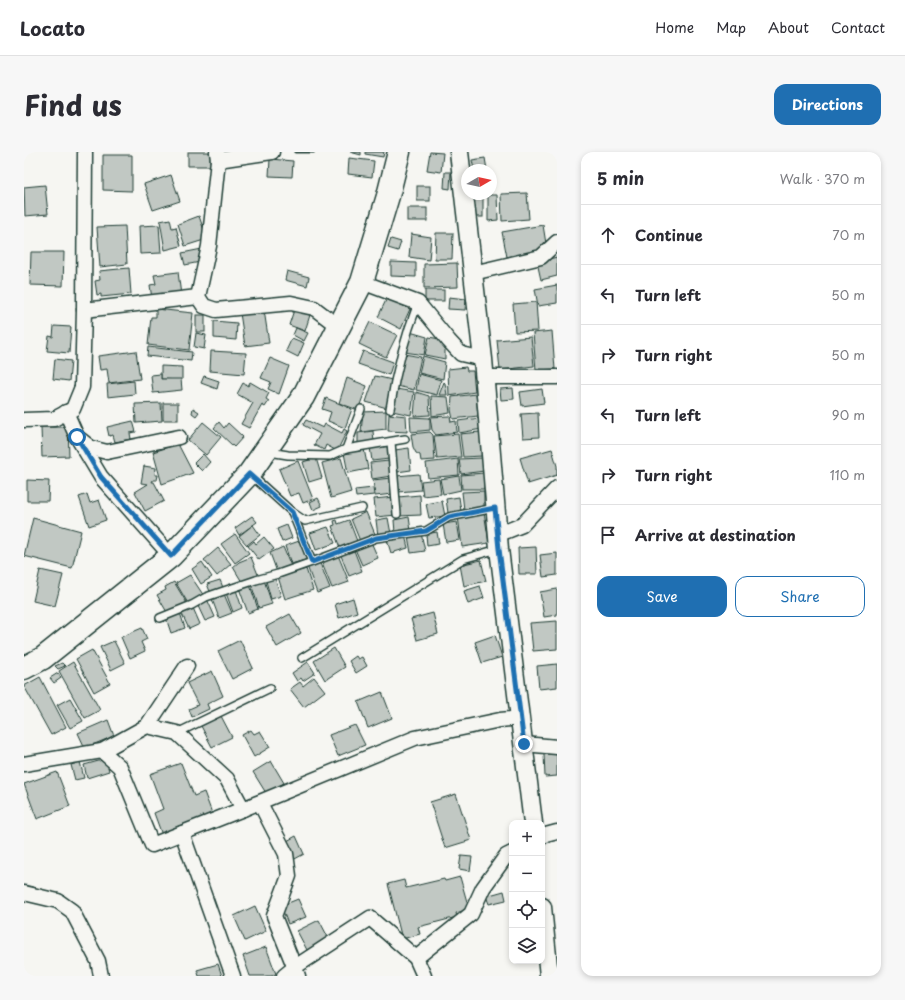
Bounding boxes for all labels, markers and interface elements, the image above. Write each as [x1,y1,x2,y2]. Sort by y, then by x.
text: Locato [20,14,85,42]
text: Home [655,17,694,38]
text: Map [716,17,746,38]
text: About [768,17,809,38]
text: Contact [831,17,885,38]
text: Find us [24,83,122,126]
button: Directions [774,84,881,125]
north arrow [461,164,497,200]
text: 5 min [597,165,644,191]
text: Walk · 370 m [780,169,865,188]
text: Continue [635,223,703,246]
icon: ahead [597,224,619,246]
text: 70 m [832,225,865,244]
text: Turn left [635,283,701,306]
icon: left [597,284,619,306]
text: 50 m [831,285,865,304]
text: Turn right [635,343,712,366]
icon: right [597,344,619,366]
text: 50 m [831,345,865,364]
text: Turn left [635,403,701,426]
icon: left [597,404,619,426]
text: 90 m [832,405,865,424]
route start [68,428,86,446]
text: Turn right [635,463,712,486]
icon: right [597,464,619,486]
text: 110 m [830,465,865,484]
text: Arrive at destination [635,523,796,546]
icon: arrive [597,524,619,546]
button: Save [597,576,727,617]
button: Share [735,576,865,617]
route end [515,735,533,753]
map controls [509,820,545,964]
button: + [509,820,545,856]
button: − [509,856,545,892]
button: locate [509,892,545,928]
button: layers [509,928,545,964]

